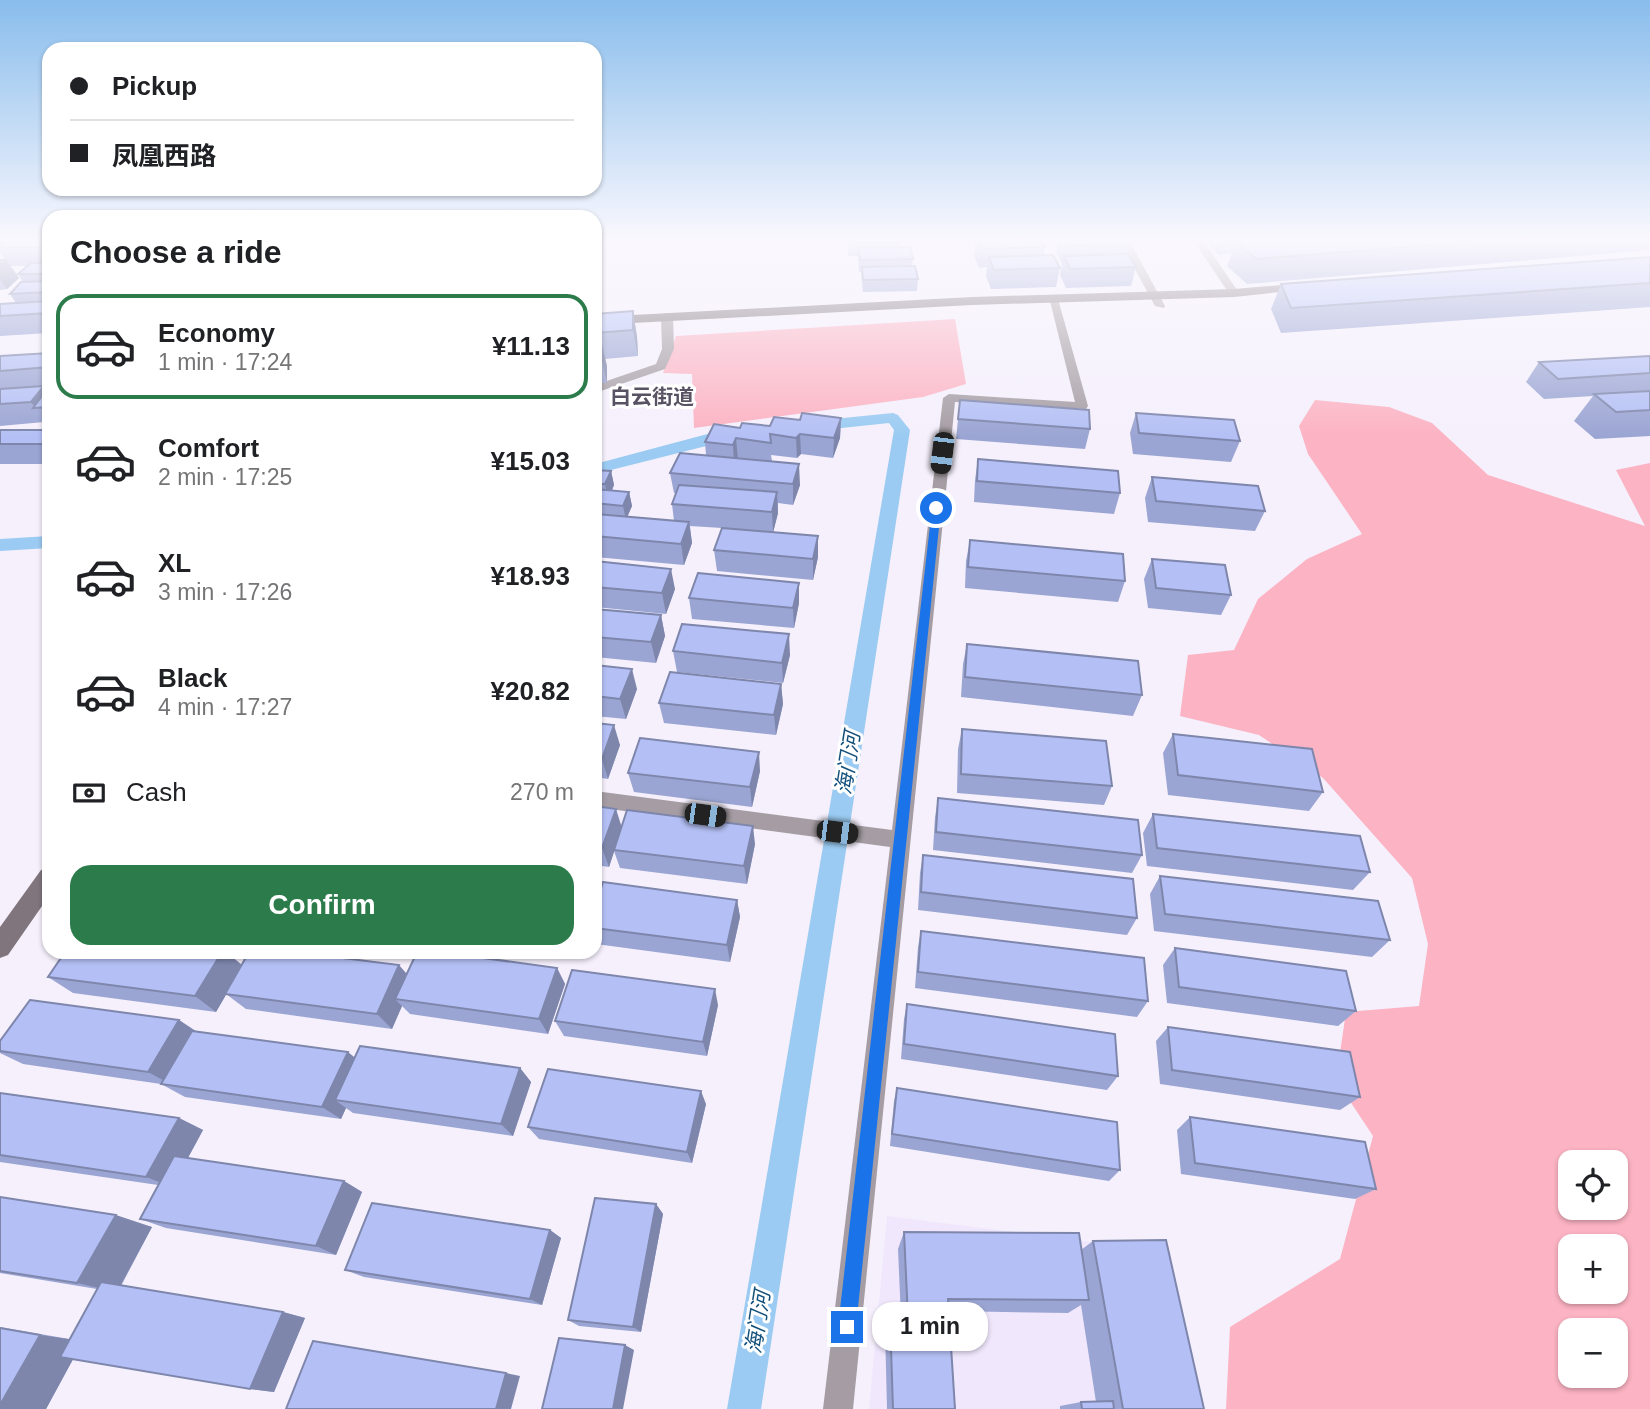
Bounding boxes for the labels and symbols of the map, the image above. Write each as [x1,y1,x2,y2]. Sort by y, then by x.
district label: 白云街道 [610,385,694,408]
car [930,431,955,475]
route start [920,492,952,524]
water label: 海门河 [831,726,864,796]
car [683,802,728,828]
car [815,819,860,845]
water label: 海门河 [741,1285,774,1355]
callout: 1 min [872,1302,987,1352]
route end [831,1311,863,1343]

